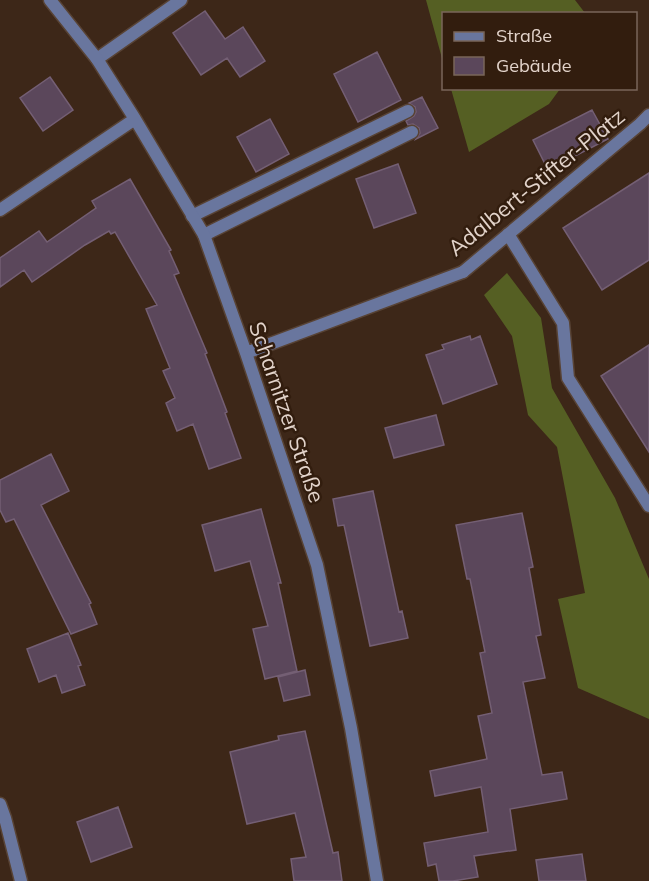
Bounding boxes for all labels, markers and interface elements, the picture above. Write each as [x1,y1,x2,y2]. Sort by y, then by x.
legend [442,12,637,90]
text: Straße [496,24,552,47]
text: Gebäude [496,54,572,77]
street label: Adalbert-Stifter-Platz [442,102,630,262]
street label: Scharnitzer Straße [243,318,331,506]

